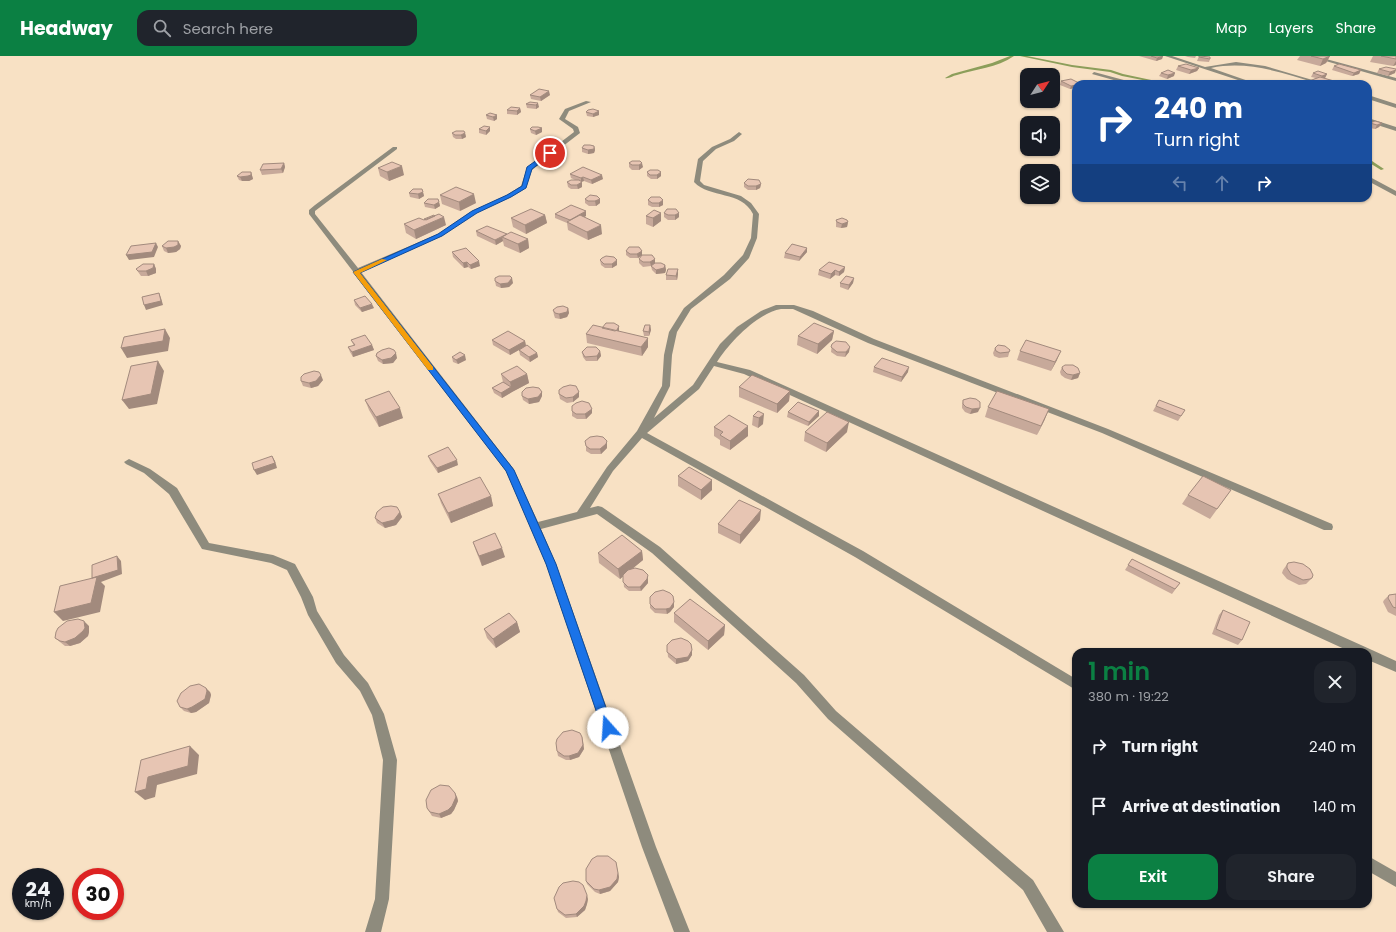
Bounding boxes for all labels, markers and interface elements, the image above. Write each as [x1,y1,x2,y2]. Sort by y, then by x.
search box [137,10,417,46]
text: Headway [20,15,113,42]
icon: search [151,17,173,39]
text: Search here [183,18,273,39]
text: Map [1216,18,1247,38]
text: Layers [1269,18,1313,38]
text: Share [1335,18,1376,38]
north arrow [1020,68,1060,108]
map controls [1020,68,1060,204]
text: 240 m [1154,89,1243,128]
icon: right [1088,96,1140,148]
button: sound [1020,116,1060,156]
text: Turn right [1154,127,1240,152]
pin [533,136,567,170]
icon: arrive [539,142,561,164]
button: layers [1020,164,1060,204]
icon: left [1169,172,1191,194]
icon: ahead [1211,172,1233,194]
icon: right [1253,172,1275,194]
text: 1 min [1088,655,1150,688]
button: close [1314,661,1356,703]
text: 380 m · 19:22 [1088,687,1169,706]
position arrow [587,707,629,749]
icon: right [1088,735,1110,757]
text: Turn right [1122,736,1198,757]
text: 240 m [1309,736,1356,757]
icon: arrive [1088,795,1110,817]
text: Arrive at destination [1122,796,1280,817]
text: 140 m [1313,796,1356,817]
button: Exit [1088,854,1218,900]
button: Share [1226,854,1356,900]
speed limit sign: 30 [72,868,124,920]
text: 24 [26,875,50,903]
text: km/h [25,896,51,911]

